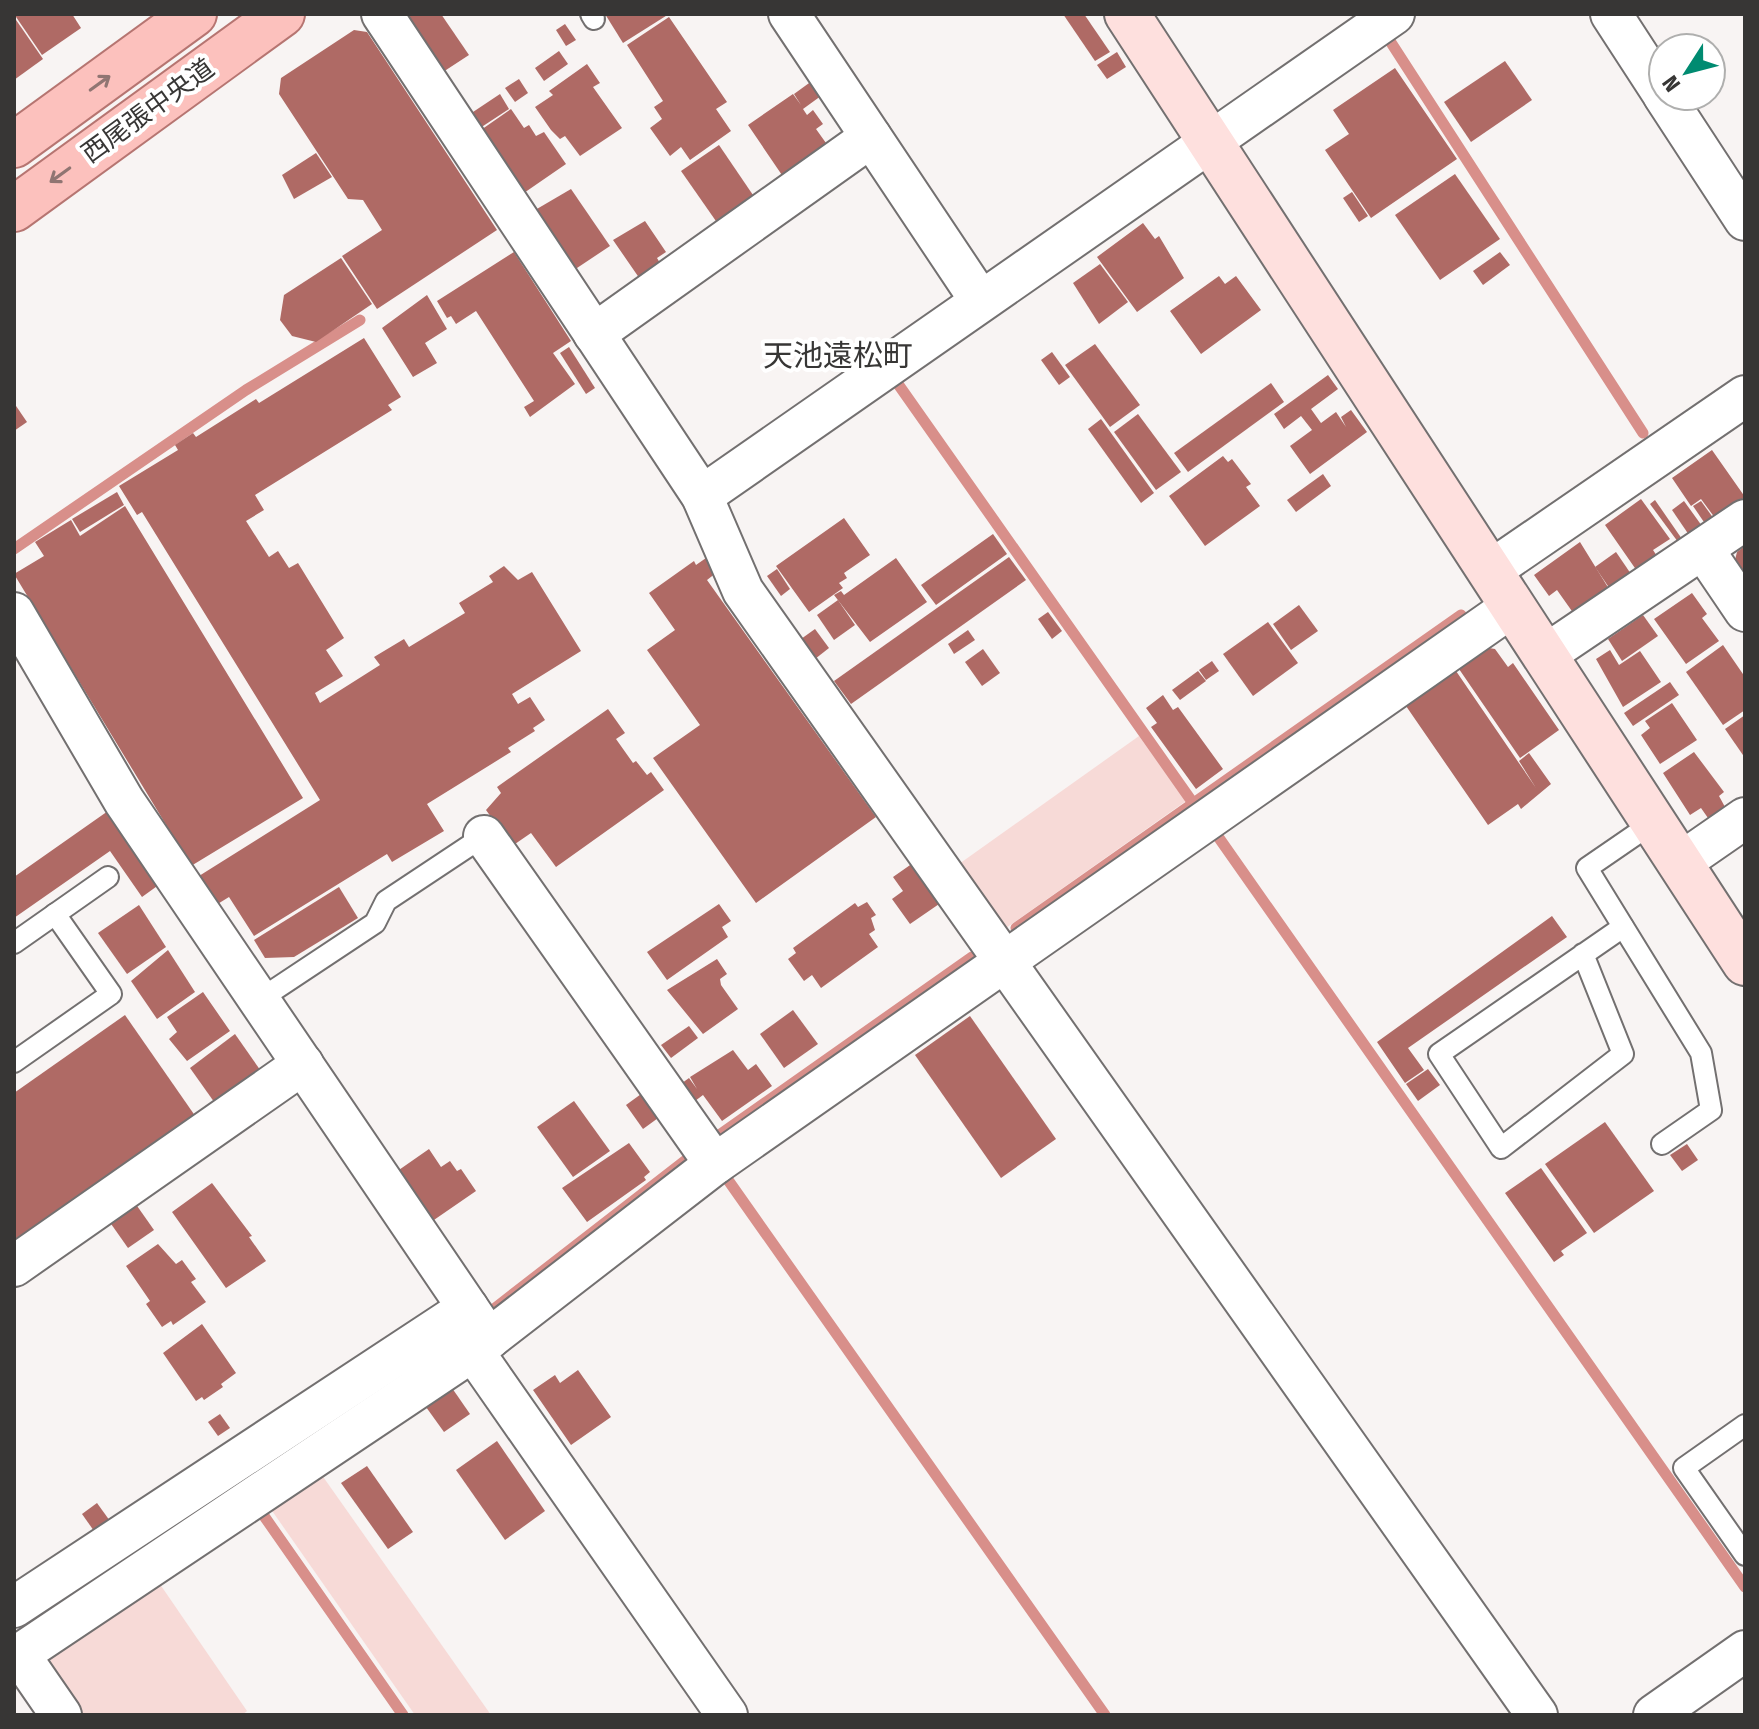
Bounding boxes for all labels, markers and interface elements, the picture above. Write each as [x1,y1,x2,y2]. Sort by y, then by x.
north arrow [1647,32,1727,112]
street label: 西尾張中央道 [76,53,220,169]
text: N [1656,70,1686,97]
one-way arrow [88,74,110,91]
one-way arrow [50,167,72,183]
district label: 天池遠松町 [763,338,913,374]

